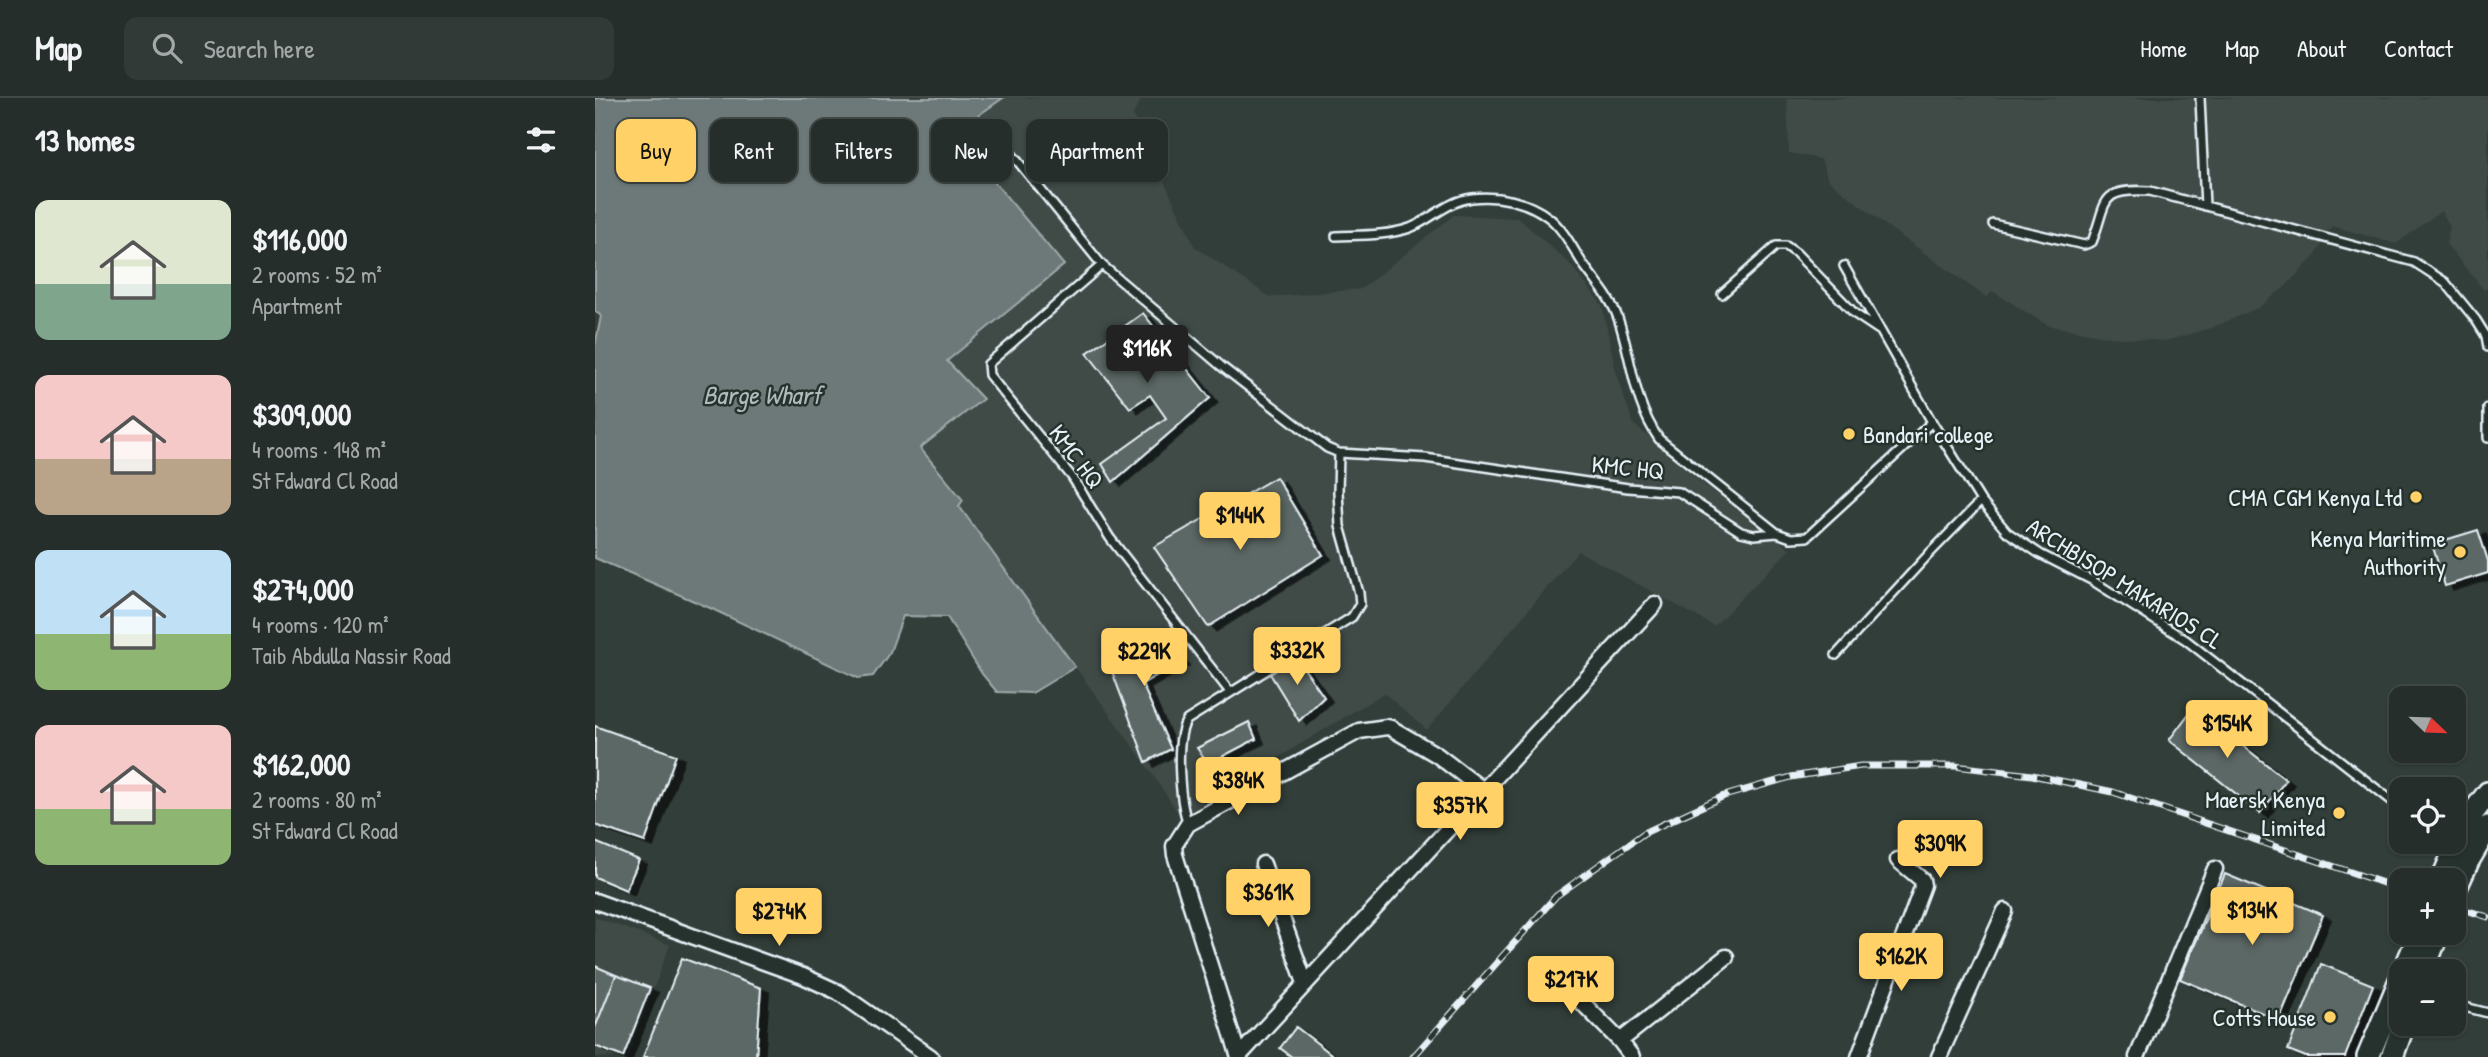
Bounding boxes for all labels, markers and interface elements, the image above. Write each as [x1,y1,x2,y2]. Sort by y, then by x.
search box [124,17,614,80]
text: Map [35,26,82,70]
icon: search [148,29,186,67]
text: Search here [204,31,315,66]
text: Home [2140,32,2187,64]
text: Map [2225,32,2259,64]
text: About [2297,32,2346,64]
text: Contact [2384,32,2453,64]
chip: Buy [616,119,696,182]
chip: Rent [710,119,797,182]
chip: Filters [811,119,917,182]
chip: New [931,119,1012,182]
chip: Apartment [1026,119,1168,182]
text: 13 homes [35,120,135,160]
icon: filters [522,121,560,159]
text: $116,000 [252,219,347,259]
icon: home [91,228,175,312]
text: 2 rooms · 52 m² [252,259,382,290]
text: Apartment [252,290,342,321]
pin: $116K [1098,326,1196,385]
text: $116K [1122,332,1172,363]
water label: Barge Wharf [703,377,826,413]
text: $309,000 [252,394,351,434]
icon: home [91,403,175,487]
street label: KMC HQ [1042,417,1112,495]
place label: Bandari college [1863,418,1994,450]
marker: Bandari college [1841,426,1857,442]
text: 4 rooms · 148 m² [252,434,386,465]
street label: KMC HQ [1590,447,1666,487]
text: St Fdward Cl Road [252,465,398,496]
place label: CMA CGM Kenya Ltd [2228,481,2402,513]
marker: CMA CGM Kenya Ltd [2408,489,2424,505]
pin: $144K [1191,492,1289,552]
text: $144K [1215,499,1265,530]
street label: ARCHBISOP MAKARIOS CL [2021,510,2229,656]
place label: Kenya Maritime Authority [2310,522,2446,582]
marker: Kenya Maritime Authority [2452,544,2468,560]
text: $274,000 [252,569,354,609]
icon: home [91,578,175,662]
text: 4 rooms · 120 m² [252,609,389,640]
pin: $229K [1095,628,1193,688]
pin: $332K [1248,628,1346,687]
text: $332K [1269,634,1325,665]
text: $229K [1117,635,1171,666]
text: Taib Abdulla Nassir Road [252,640,451,671]
north arrow [2389,686,2466,763]
map controls [2389,686,2466,1036]
pin: $154K [2178,700,2276,760]
text: $154K [2202,707,2252,738]
text: $162,000 [252,744,351,784]
icon: home [91,753,175,837]
pin: $384K [1189,758,1287,817]
text: $384K [1212,764,1264,795]
button: locate [2389,777,2466,854]
pin: $357K [1411,782,1509,842]
place label: Maersk Kenya Limited [2205,783,2325,843]
text: 2 rooms · 80 m² [252,784,382,815]
text: $357K [1432,789,1488,820]
marker: Maersk Kenya Limited [2331,805,2347,821]
text: St Fdward Cl Road [252,815,398,846]
pin: $309K [1891,820,1989,880]
text: $309K [1914,827,1966,858]
button: + [2389,868,2466,945]
pin: $361K [1219,870,1317,929]
text: $361K [1242,876,1294,907]
pin: $274K [730,888,828,948]
pin: $134K [2203,888,2301,947]
text: $134K [2227,894,2277,925]
text: $274K [752,895,806,926]
pin: $162K [1852,934,1950,993]
text: $162K [1875,940,1927,971]
pin: $217K [1522,956,1620,1016]
button: − [2389,959,2466,1036]
text: $217K [1544,963,1598,994]
place label: Cotts House [2213,1001,2316,1033]
marker: Cotts House [2322,1009,2338,1025]

